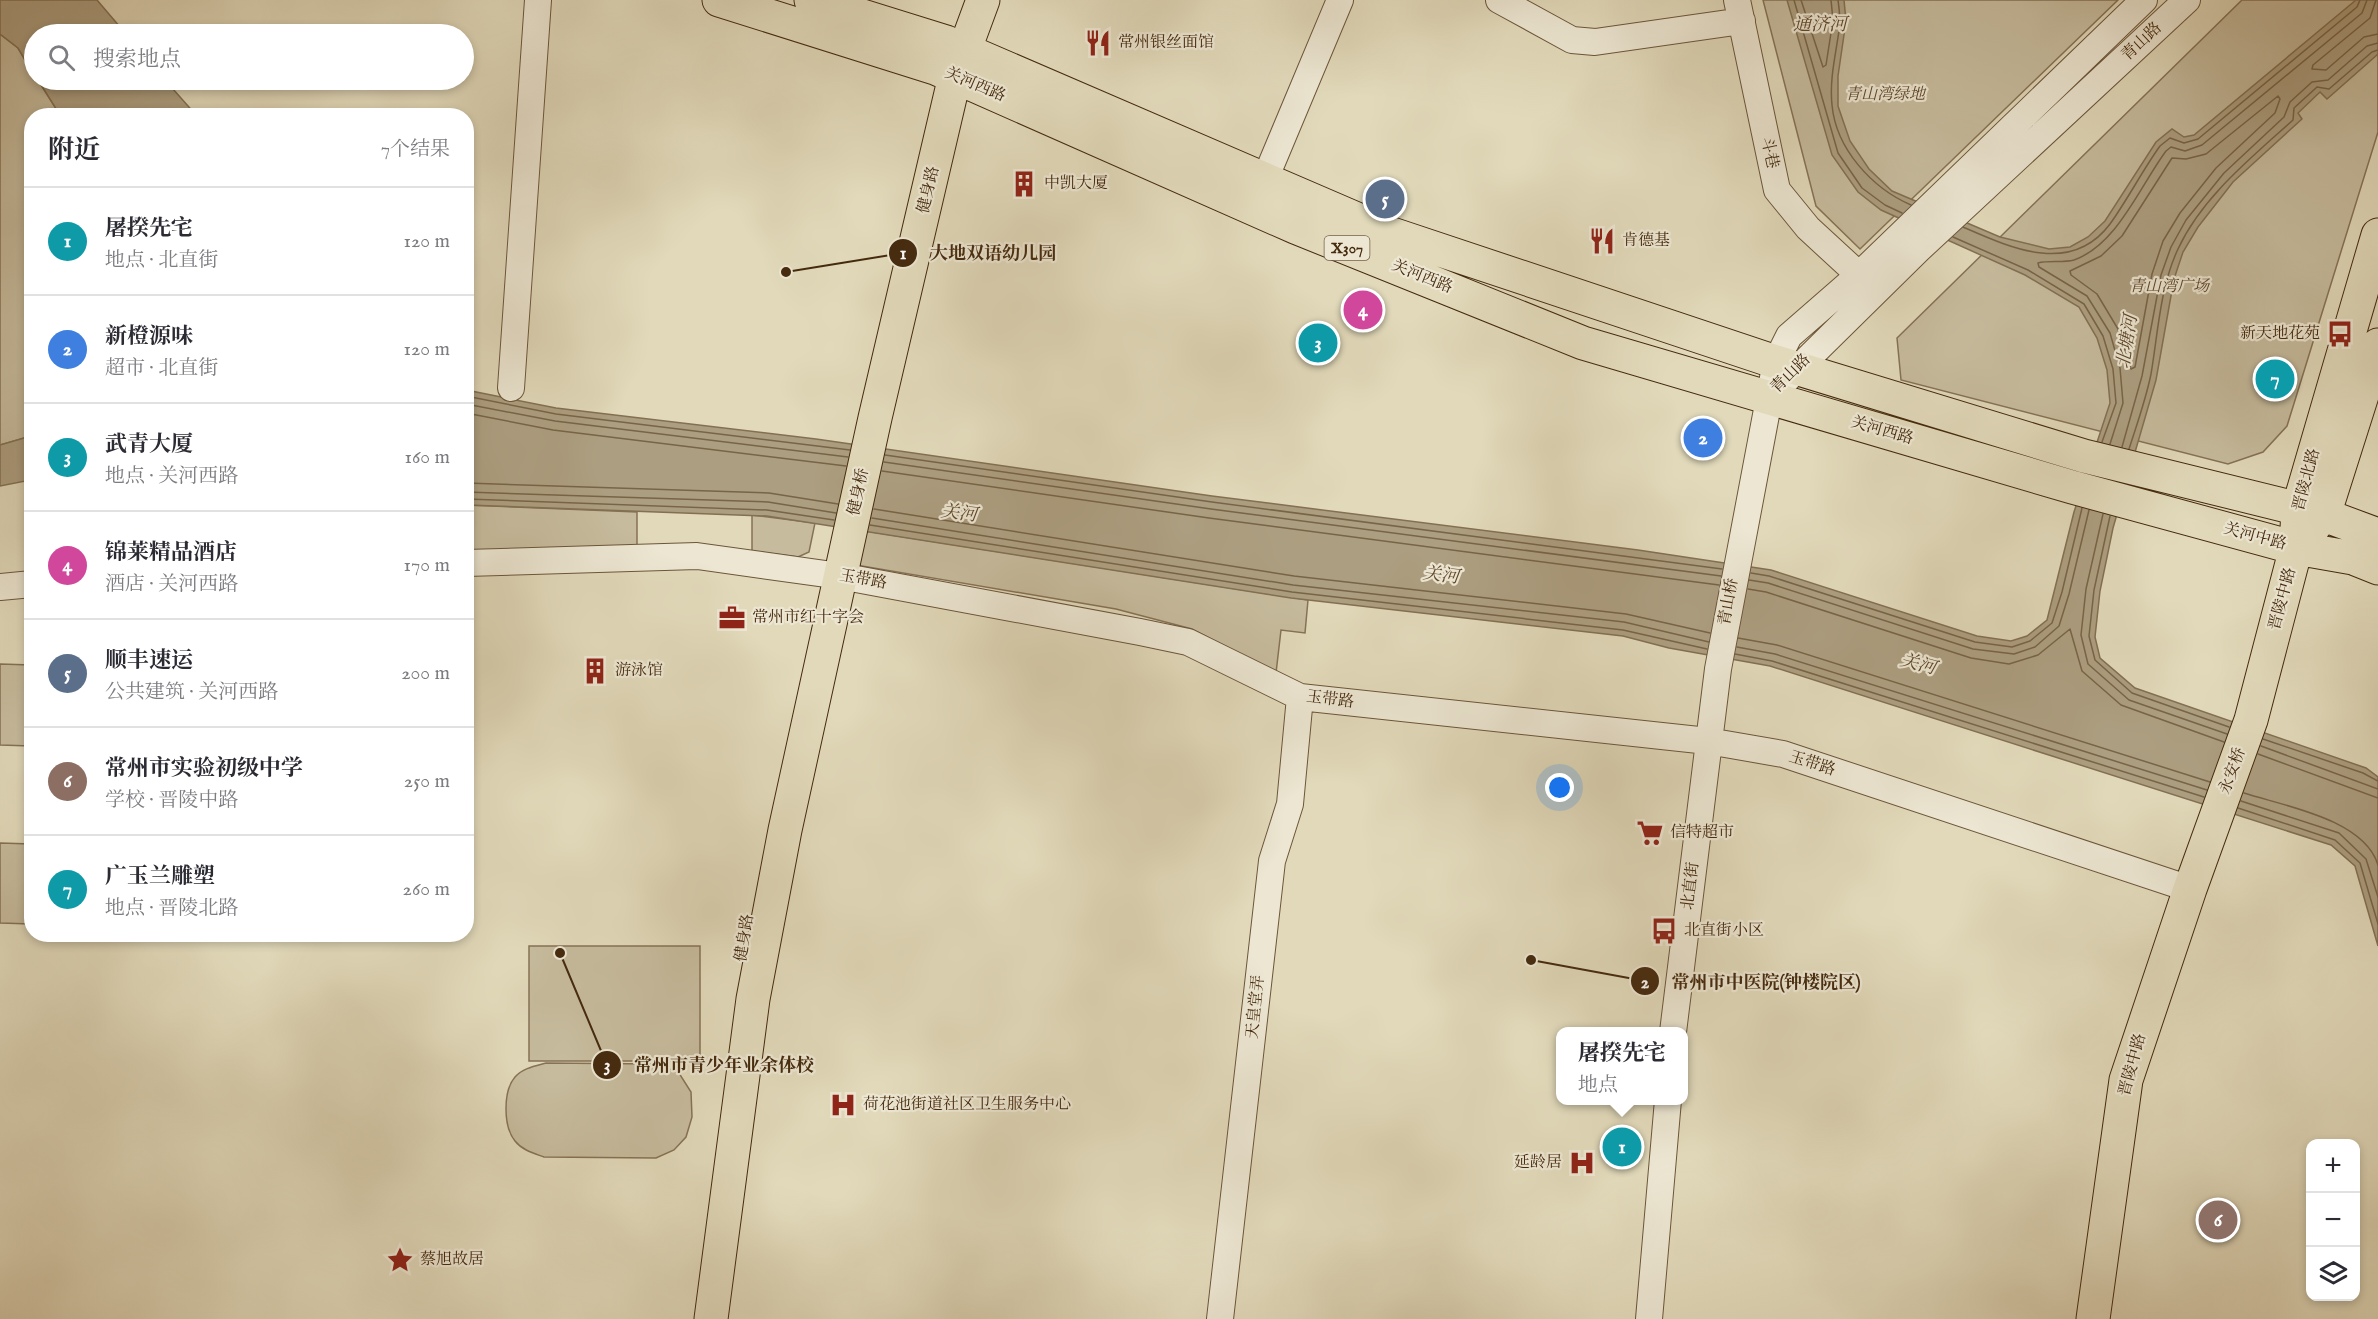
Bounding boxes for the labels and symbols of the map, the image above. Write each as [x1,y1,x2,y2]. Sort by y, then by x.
water label: 通济河 [1793,14,1850,37]
street label: 青山路 [2118,18,2166,66]
restaurant icon: 常州银丝面馆 [1083,28,1113,58]
place label: 常州银丝面馆 [1118,33,1214,53]
street label: 关河西路 [942,63,1008,107]
park label: 青山湾绿地 [1845,85,1927,105]
street label: 斗巷 [1756,135,1782,171]
street label: 健身路 [914,164,944,216]
building icon: 中凯大厦 [1009,169,1039,199]
place label: 中凯大厦 [1044,174,1108,194]
pin: 5 [1366,176,1404,222]
restaurant icon: 肯德基 [1587,226,1617,256]
place label: 肯德基 [1622,231,1670,251]
callout: 大地双语幼儿园 [888,235,1068,271]
road number: X307 [1324,236,1370,260]
text: 1 [900,243,907,266]
text: 大地双语幼儿园 [930,243,1056,266]
street label: 关河西路 [1389,256,1455,298]
park label: 青山湾广场 [2129,277,2211,297]
pin: 4 [1344,288,1382,332]
water label: 北塘河 [2112,311,2144,370]
bus stop icon: 新天地花苑 [2325,319,2355,349]
pin: 3 [1298,320,1338,366]
place label: 新天地花苑 [2240,324,2320,344]
street label: 青山路 [1767,350,1815,398]
pin: 7 [2256,356,2294,401]
street label: 关河西路 [1848,413,1916,449]
pin: 2 [1684,416,1722,460]
street label: 晋陵北路 [2289,446,2325,514]
street label: 健身桥 [844,466,874,518]
water label: 关河 [940,500,981,528]
street label: 关河中路 [2221,519,2289,555]
water label: 关河 [1422,562,1463,590]
street label: 晋陵中路 [2265,565,2301,633]
street label: 玉带路 [838,566,888,594]
street label: 青山桥 [1715,577,1743,627]
office icon: 常州市红十字会 [717,603,747,633]
place label: 常州市红十字会 [752,608,864,628]
water label: 关河 [1898,649,1941,682]
building icon: 游泳馆 [580,656,610,686]
place label: 游泳馆 [615,661,663,681]
street label: 玉带路 [1305,687,1355,713]
street label: 永安桥 [2215,745,2251,797]
street label: 玉带路 [1786,747,1838,781]
your location [1545,773,1574,802]
supermarket icon: 信特超市 [1635,818,1665,848]
place label: 信特超市 [1670,823,1734,843]
street label: 北直街 [1678,861,1704,911]
street label: 健身路 [731,913,759,963]
bus stop icon: 北直街小区 [1649,916,1679,946]
place label: 北直街小区 [1684,921,1764,941]
callout: 常州市中医院(钟楼院区) [1630,963,1873,999]
text: 2 [1641,972,1650,995]
text: 常州市中医院(钟楼院区) [1671,972,1861,995]
street label: 天皇堂弄 [1243,974,1269,1040]
street label: 晋陵中路 [2115,1031,2151,1099]
callout: 常州市青少年业余体校 [592,1047,826,1083]
text: 3 [604,1055,610,1078]
text: 常州市青少年业余体校 [634,1055,814,1078]
hospital icon: 荷花池街道社区卫生服务中心 [828,1090,858,1120]
place label: 荷花池街道社区卫生服务中心 [863,1095,1071,1115]
pin: 1 [1602,1124,1642,1170]
hospital icon: 延龄居 [1567,1148,1597,1178]
place label: 延龄居 [1514,1153,1562,1173]
pin: 6 [2198,1198,2238,1242]
place icon: 蔡旭故居 [385,1245,415,1275]
place label: 蔡旭故居 [420,1250,484,1270]

